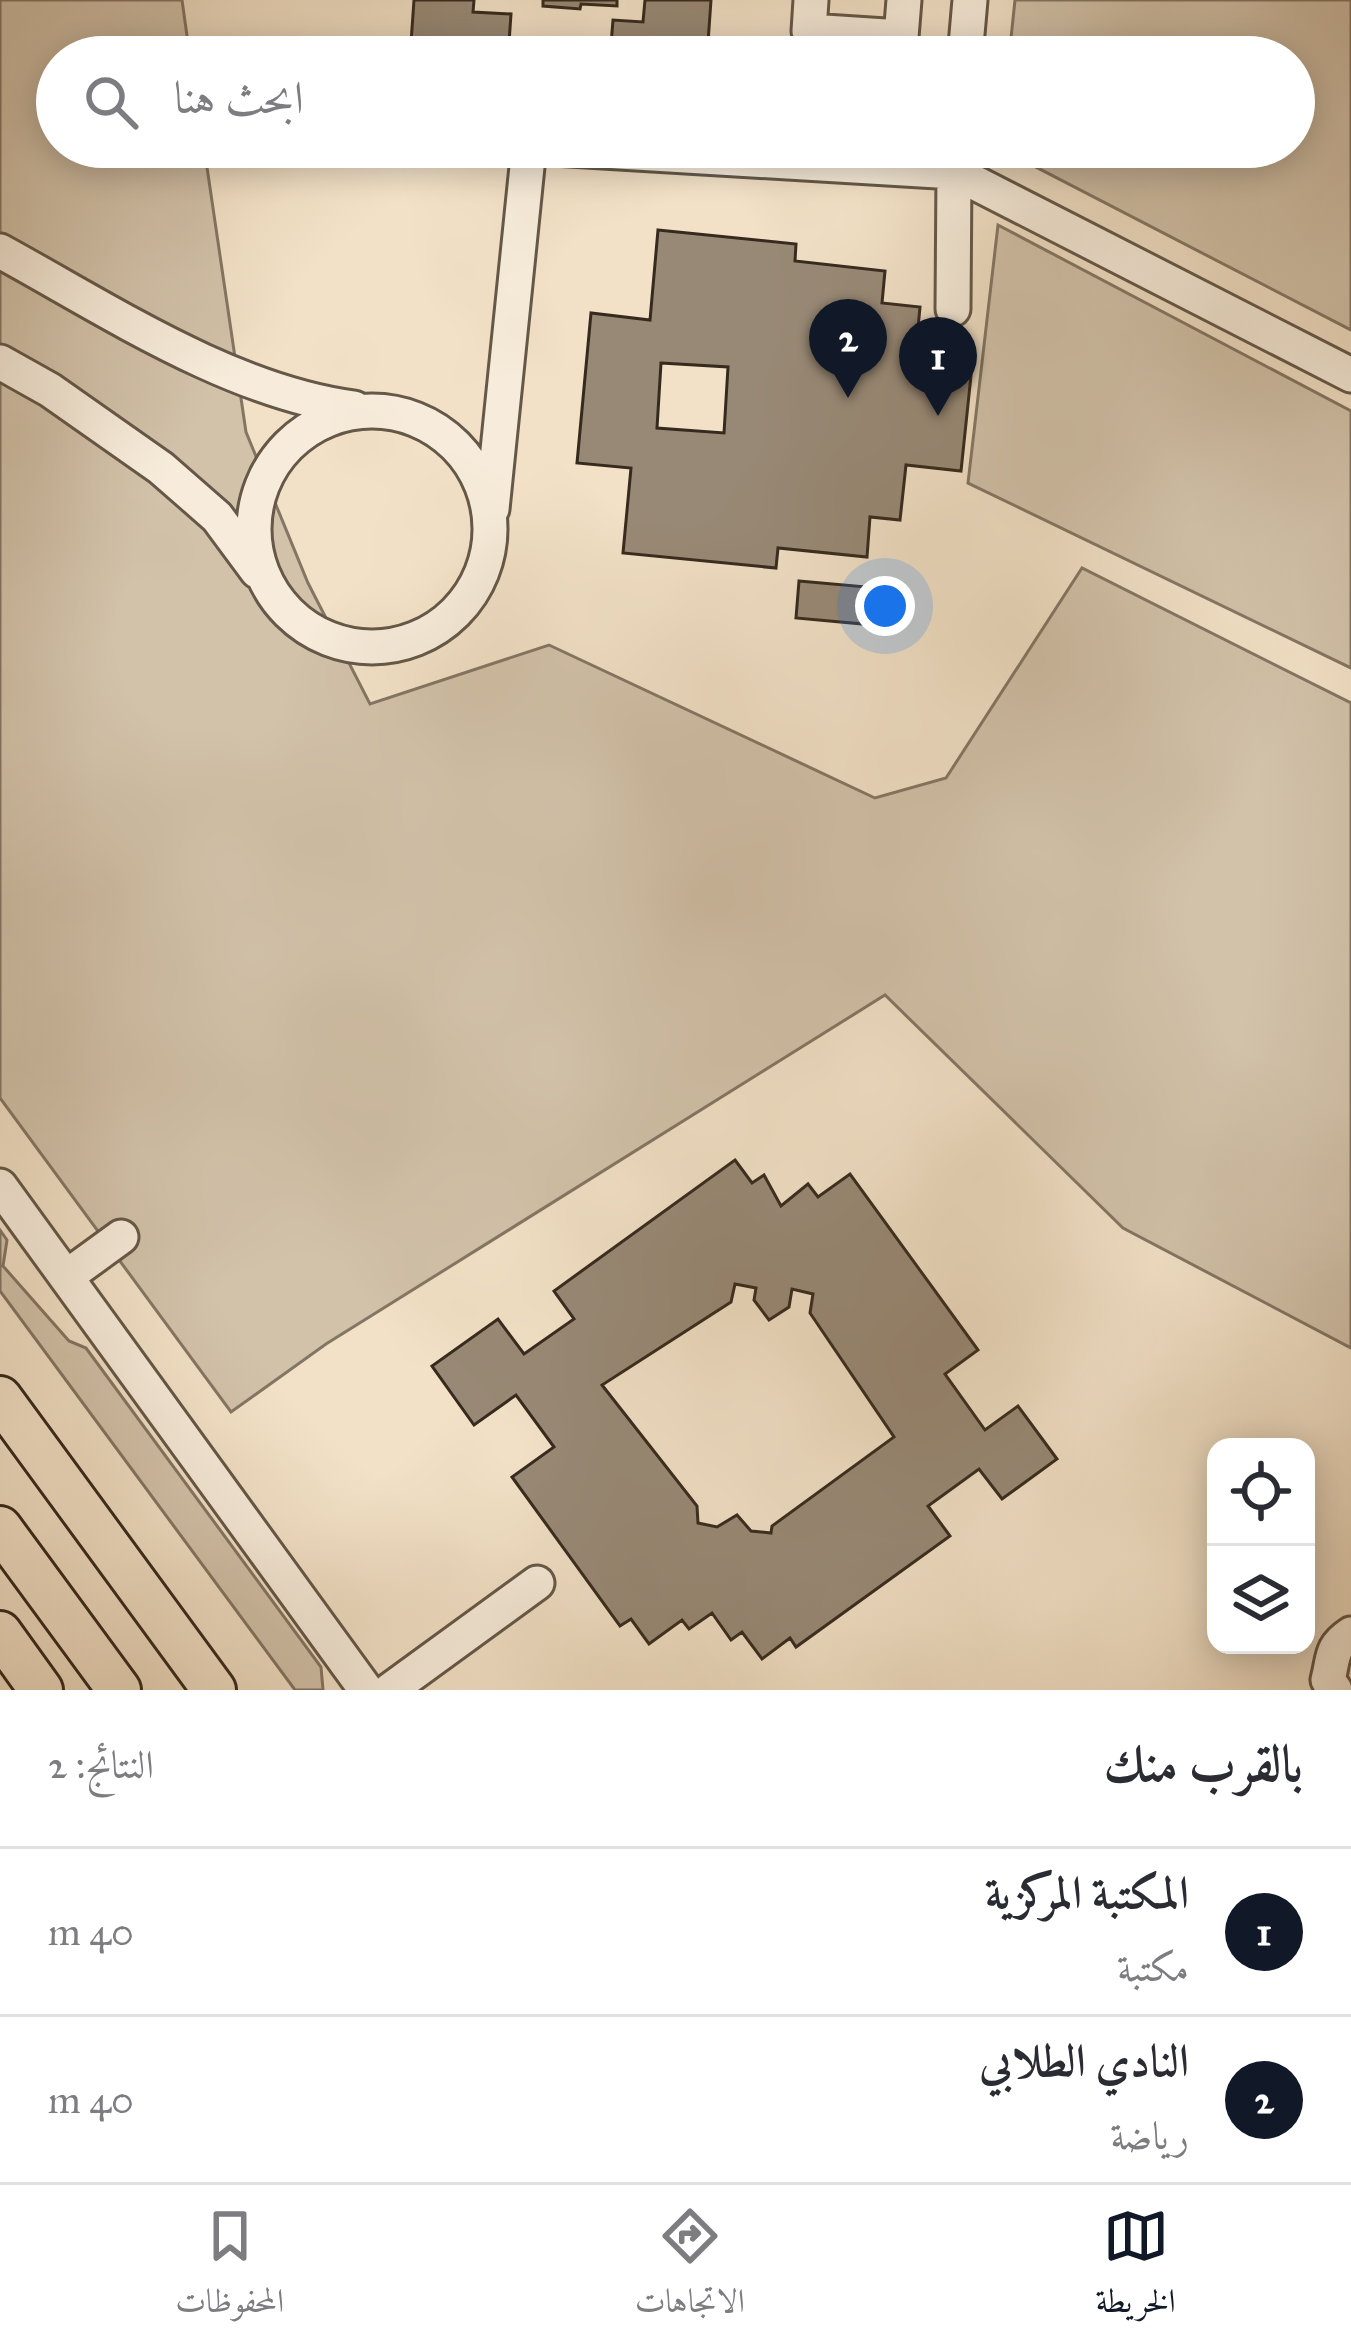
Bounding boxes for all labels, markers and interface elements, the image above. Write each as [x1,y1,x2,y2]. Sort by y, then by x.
search box [36,36,1315,168]
icon: search [78,69,144,135]
text: ابحث هنا [174,70,304,125]
pin: 2 [809,299,887,398]
pin: 1 [899,317,977,416]
your location [855,576,915,636]
map controls [1207,1438,1315,1654]
button: locate [1207,1438,1315,1546]
button: layers [1207,1546,1315,1654]
text: بالقرب منك [1104,1733,1303,1795]
text: النتائج: 2 [48,1741,154,1789]
text: المكتبة المركزية [985,1865,1189,1920]
text: 40 m [48,1908,134,1956]
text: 1 [1256,1908,1272,1956]
text: مكتبة [1117,1944,1189,1992]
text: النادي الطلابي [979,2033,1189,2088]
text: 40 m [48,2076,134,2124]
text: 2 [1254,2076,1274,2124]
text: رياضة [1110,2112,1189,2160]
tab: المحفوظات [175,2203,284,2333]
tab: الاتجاهات [635,2203,745,2333]
tab: الخريطة [1095,2203,1176,2333]

